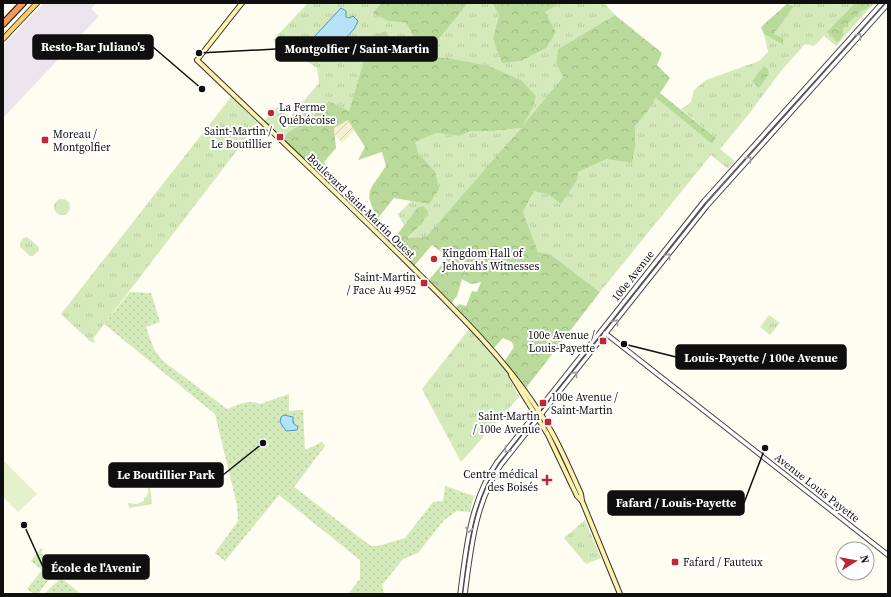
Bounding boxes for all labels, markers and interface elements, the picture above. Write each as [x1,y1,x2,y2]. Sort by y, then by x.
one-way arrow [854,34,861,41]
callout: Resto-Bar Juliano's [33,35,153,59]
callout: Montgolfier / Saint-Martin [276,37,437,61]
text: Resto-Bar Juliano's [41,39,146,55]
text: Montgolfier / Saint-Martin [285,41,430,57]
place label: La Ferme Québécoise [279,100,336,128]
marker: La Ferme Québécoise [266,108,276,118]
place label: Saint-Martin / Le Boutillier [204,124,272,152]
place label: Moreau / Montgolfier [53,127,111,155]
marker: Saint-Martin / Le Boutillier [275,132,285,142]
marker: Moreau / Montgolfier [40,135,50,145]
street label: Boulevard Saint-Martin Ouest [304,150,419,262]
one-way arrow [744,156,752,164]
place label: Kingdom Hall of Jehovah's Witnesses [441,246,539,274]
street label: 100e Avenue [608,247,658,305]
marker: Kingdom Hall of Jehovah's Witnesses [429,254,439,264]
one-way arrow [663,254,670,261]
place label: Saint-Martin / Face Au 4952 [347,270,416,298]
marker: Saint-Martin / Face Au 4952 [419,278,429,288]
one-way arrow [611,319,618,326]
place label: 100e Avenue / Louis-Payette [528,328,595,356]
marker: 100e Avenue / Louis-Payette [598,336,608,346]
callout: Louis-Payette / 100e Avenue [676,345,846,369]
text: Louis-Payette / 100e Avenue [684,350,838,366]
one-way arrow [570,372,577,379]
place label: 100e Avenue / Saint-Martin [551,390,618,418]
marker: 100e Avenue / Saint-Martin [538,398,548,408]
place label: Saint-Martin / 100e Avenue [473,409,540,437]
marker: Saint-Martin / 100e Avenue [543,417,553,427]
one-way arrow [504,445,511,452]
street label: Avenue Louis Payette [771,450,863,526]
callout: Le Boutillier Park [109,463,223,487]
text: Le Boutillier Park [117,467,216,483]
place label: Centre médical des Boisés [463,467,538,495]
marker: Centre médical des Boisés [541,474,553,486]
callout: Fafard / Louis-Payette [608,491,744,515]
text: Fafard / Louis-Payette [616,495,736,511]
one-way arrow [466,527,474,533]
north arrow [835,541,875,581]
text: N [856,554,872,565]
callout: École de l'Avenir [43,555,149,579]
place label: Fafard / Fauteux [683,555,763,570]
marker: Fafard / Fauteux [670,557,680,567]
text: École de l'Avenir [51,560,141,576]

